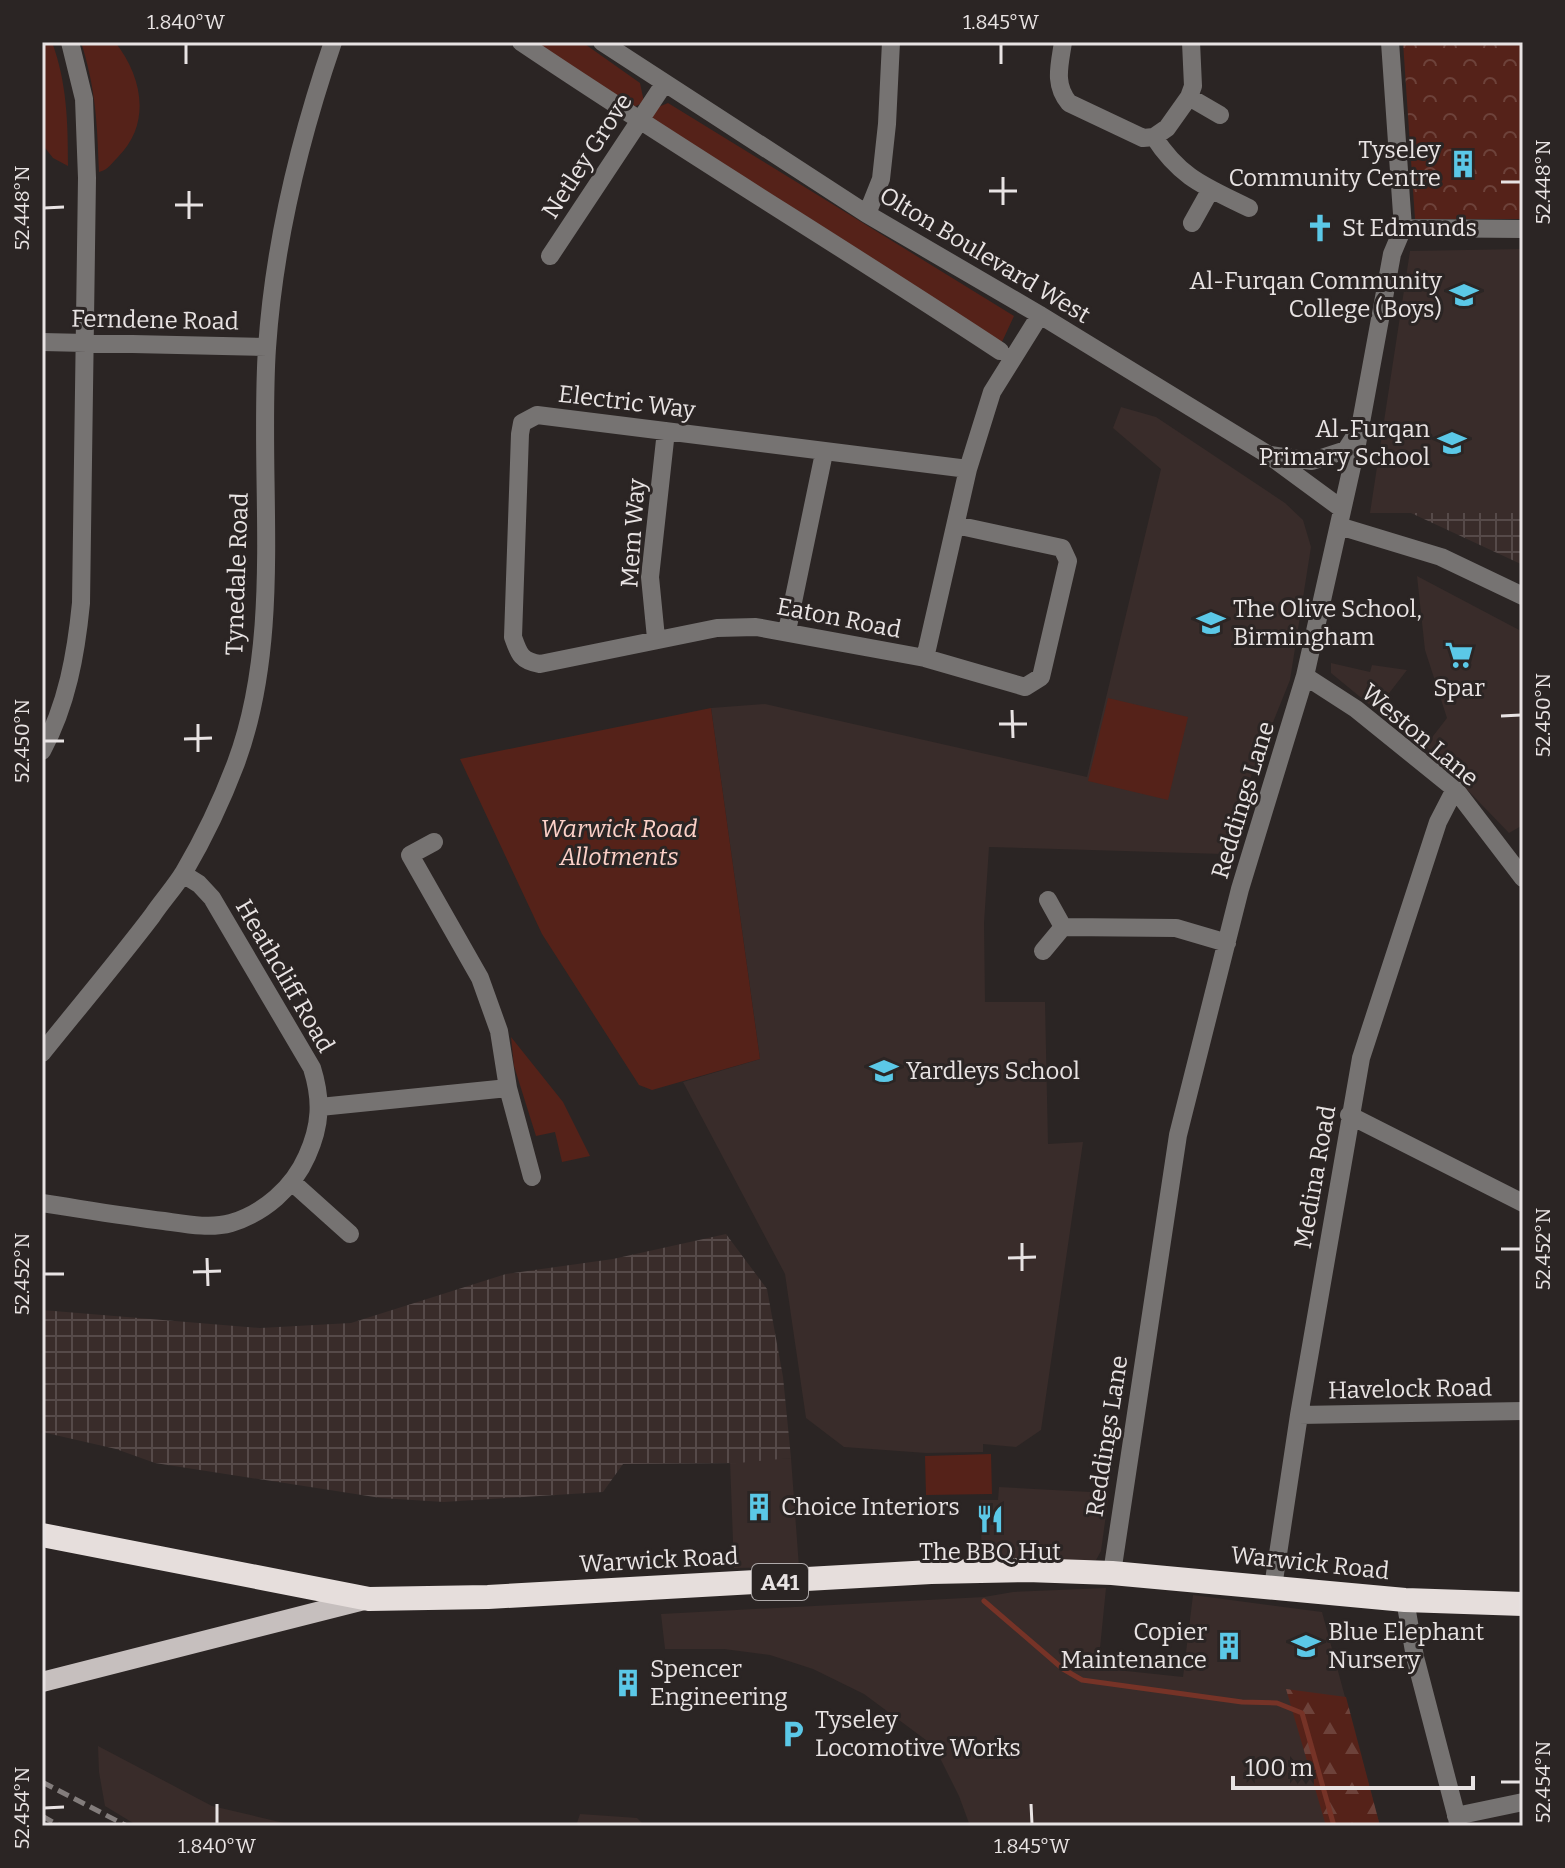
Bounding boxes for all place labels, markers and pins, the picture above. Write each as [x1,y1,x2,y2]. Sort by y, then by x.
place label: Tyseley Community Centre [1228,136,1441,192]
building icon: Tyseley Community Centre [1448,149,1478,179]
church icon: St Edmunds [1305,213,1335,243]
place label: St Edmunds [1342,214,1477,242]
place label: Al-Furqan Community College (Boys) [1190,267,1442,323]
school or university icon: Al-Furqan Community College (Boys) [1449,280,1479,310]
place label: Al-Furqan Primary School [1259,415,1430,471]
school or university icon: Al-Furqan Primary School [1437,428,1467,458]
place label: The Olive School, Birmingham [1233,595,1422,651]
school or university icon: The Olive School, Birmingham [1196,608,1226,638]
supermarket icon: Spar [1444,640,1474,670]
place label: Spar [1433,674,1485,702]
school or university icon: Yardleys School [869,1056,899,1086]
place label: Yardleys School [906,1057,1080,1085]
building icon: Choice Interiors [744,1492,774,1522]
place label: Choice Interiors [781,1493,960,1521]
restaurant icon: The BBQ Hut [975,1504,1005,1534]
place label: The BBQ Hut [919,1538,1061,1566]
place label: Copier Maintenance [1061,1618,1207,1674]
place label: Blue Elephant Nursery [1328,1618,1484,1674]
building icon: Copier Maintenance [1214,1631,1244,1661]
school or university icon: Blue Elephant Nursery [1291,1631,1321,1661]
place label: Spencer Engineering [650,1655,788,1711]
building icon: Spencer Engineering [613,1668,643,1698]
place label: Tyseley Locomotive Works [815,1706,1021,1762]
parking icon: Tyseley Locomotive Works [778,1719,808,1749]

